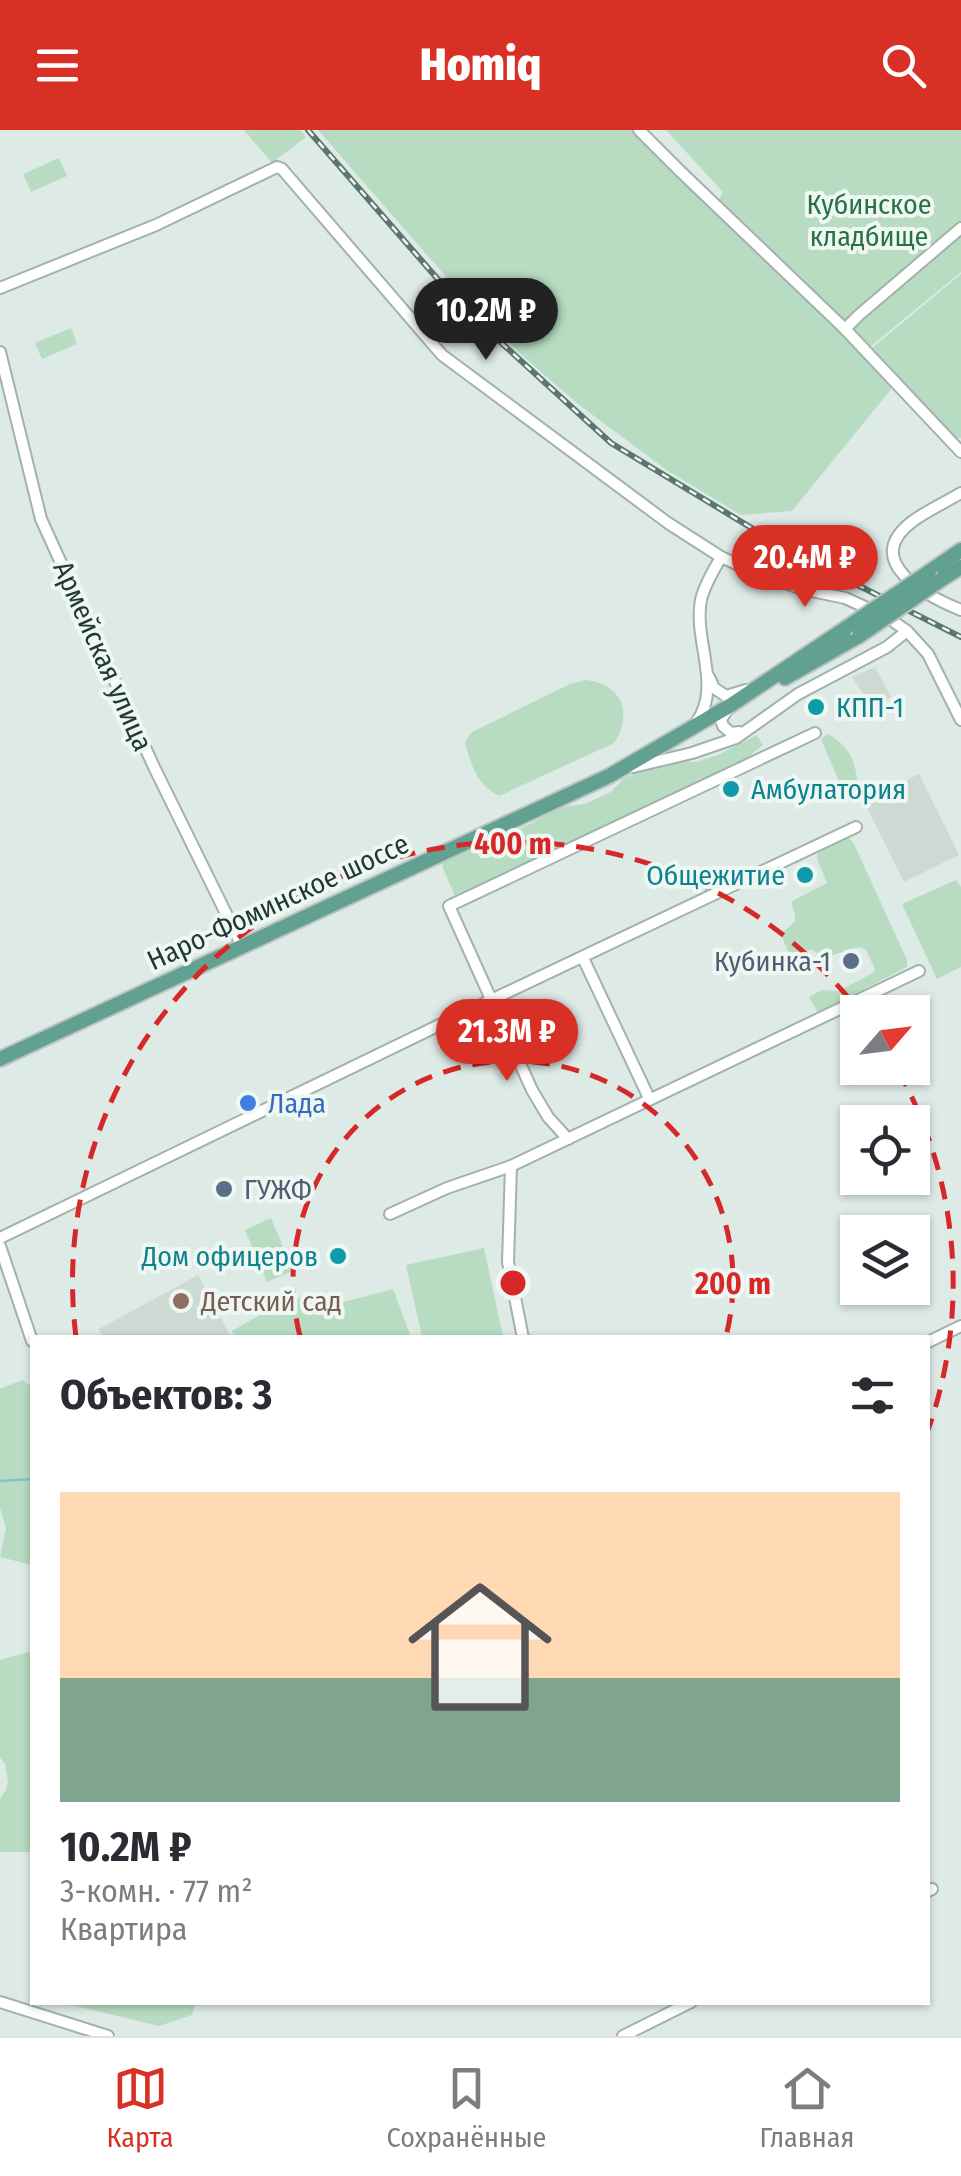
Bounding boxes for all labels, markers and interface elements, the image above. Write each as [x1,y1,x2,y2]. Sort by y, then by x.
icon: menu [30,38,85,93]
text: Homiq [420,38,541,92]
icon: search [876,38,931,93]
park label: Кубинское кладбище [806,188,932,253]
pin: 10.2M ₽ [394,278,578,363]
text: 10.2M ₽ [436,291,536,329]
pin: 20.4M ₽ [713,525,897,610]
text: 20.4M ₽ [754,538,856,576]
street label: Армейская улица [46,556,160,756]
place label: КПП-1 [836,691,904,724]
marker: КПП-1 [805,696,827,718]
place label: Амбулатория [751,773,906,806]
marker: Амбулатория [720,778,742,800]
text: 400 m [474,826,552,862]
street label: Наро-Фоминское шоссе [142,827,414,977]
place label: Общежитие [646,859,785,892]
marker: Общежитие [794,864,816,886]
place label: Кубинка-1 [714,945,831,978]
marker: Кубинка-1 [840,950,862,972]
north arrow [840,995,930,1085]
map controls [840,995,930,1305]
pin: 21.3M ₽ [415,999,599,1084]
text: 21.3M ₽ [458,1012,556,1050]
place label: Лада [268,1087,326,1120]
marker: Лада [237,1092,259,1114]
button: locate [840,1105,930,1195]
place label: ГУЖФ [244,1173,312,1206]
marker: ГУЖФ [213,1178,235,1200]
button: layers [840,1215,930,1305]
place label: Дом офицеров [141,1240,318,1273]
marker: Дом офицеров [327,1245,349,1267]
centre of rings [495,1265,531,1301]
text: 200 m [694,1266,771,1302]
place label: Детский сад [200,1285,342,1318]
marker: Детский сад [170,1290,192,1312]
icon: filters [845,1368,900,1423]
text: Объектов: 3 [60,1370,272,1420]
icon: home [390,1557,570,1737]
text: 10.2M ₽ [60,1822,191,1872]
text: 3-комн. · 77 m² [60,1872,252,1910]
text: Квартира [60,1910,187,1948]
tab: Карта [107,2061,173,2154]
tab: Сохранённые [387,2061,546,2154]
tab: Главная [760,2061,854,2154]

